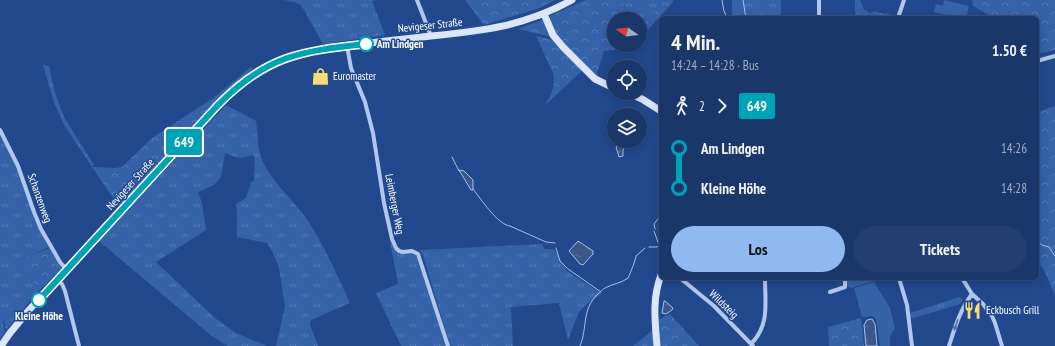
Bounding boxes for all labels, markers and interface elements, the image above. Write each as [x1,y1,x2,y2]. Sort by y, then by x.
north arrow [607,12,647,52]
map controls [607,12,647,148]
street label: Nevigeser Straße [397,15,463,35]
text: 4 Min. [671,28,720,56]
marker: Am Lindgen [358,36,374,52]
place label: Am Lindgen [376,37,424,51]
text: 1.50 € [992,41,1027,60]
text: 14:24 – 14:28 · Bus [671,57,759,74]
button: locate [607,60,647,100]
shop icon: Euromaster [310,66,330,86]
place label: Euromaster [333,69,376,83]
icon: walk [671,95,693,117]
icon: forward [711,95,733,117]
text: 649 [747,97,767,115]
text: 2 [699,98,705,115]
button: layers [607,108,647,148]
line badge: 649 [161,129,207,155]
text: 649 [174,133,194,151]
text: Am Lindgen [701,139,764,158]
text: 14:26 [1001,140,1027,157]
street label: Nevigeser Straße [103,155,157,213]
street label: Schanzenweg [25,171,55,225]
street label: Leimberger Weg [382,173,408,236]
text: Kleine Höhe [701,179,766,198]
text: 14:28 [1001,180,1027,197]
button: Los [671,226,845,272]
button: Tickets [853,226,1027,272]
street label: Wildsteig [706,287,742,322]
marker: Kleine Höhe [31,292,47,308]
restaurant icon: Eckbusch Grill [963,300,983,320]
place label: Eckbusch Grill [986,303,1040,317]
place label: Kleine Höhe [15,309,63,323]
one-way arrow [953,319,959,331]

